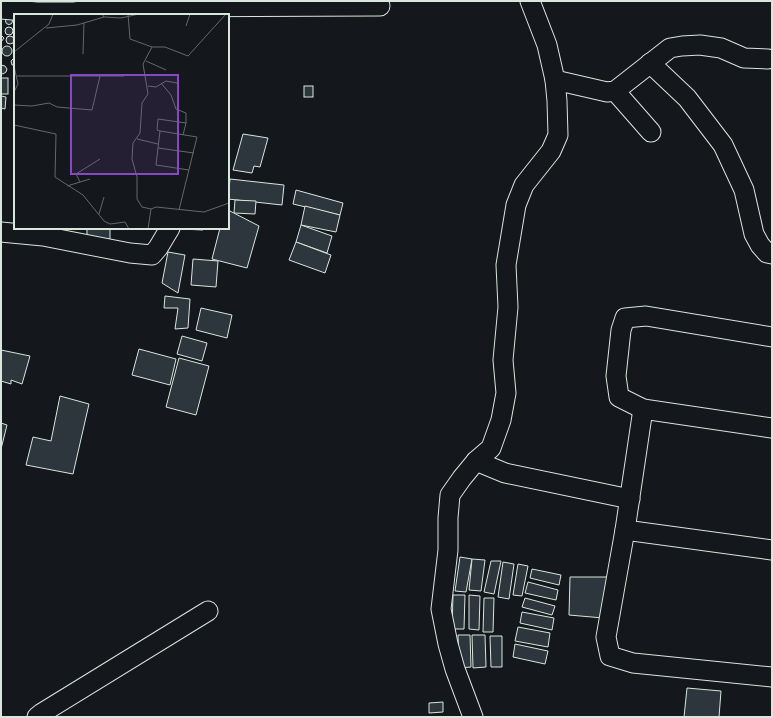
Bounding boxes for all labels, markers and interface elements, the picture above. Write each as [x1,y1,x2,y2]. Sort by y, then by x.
inset map [14,14,229,229]

